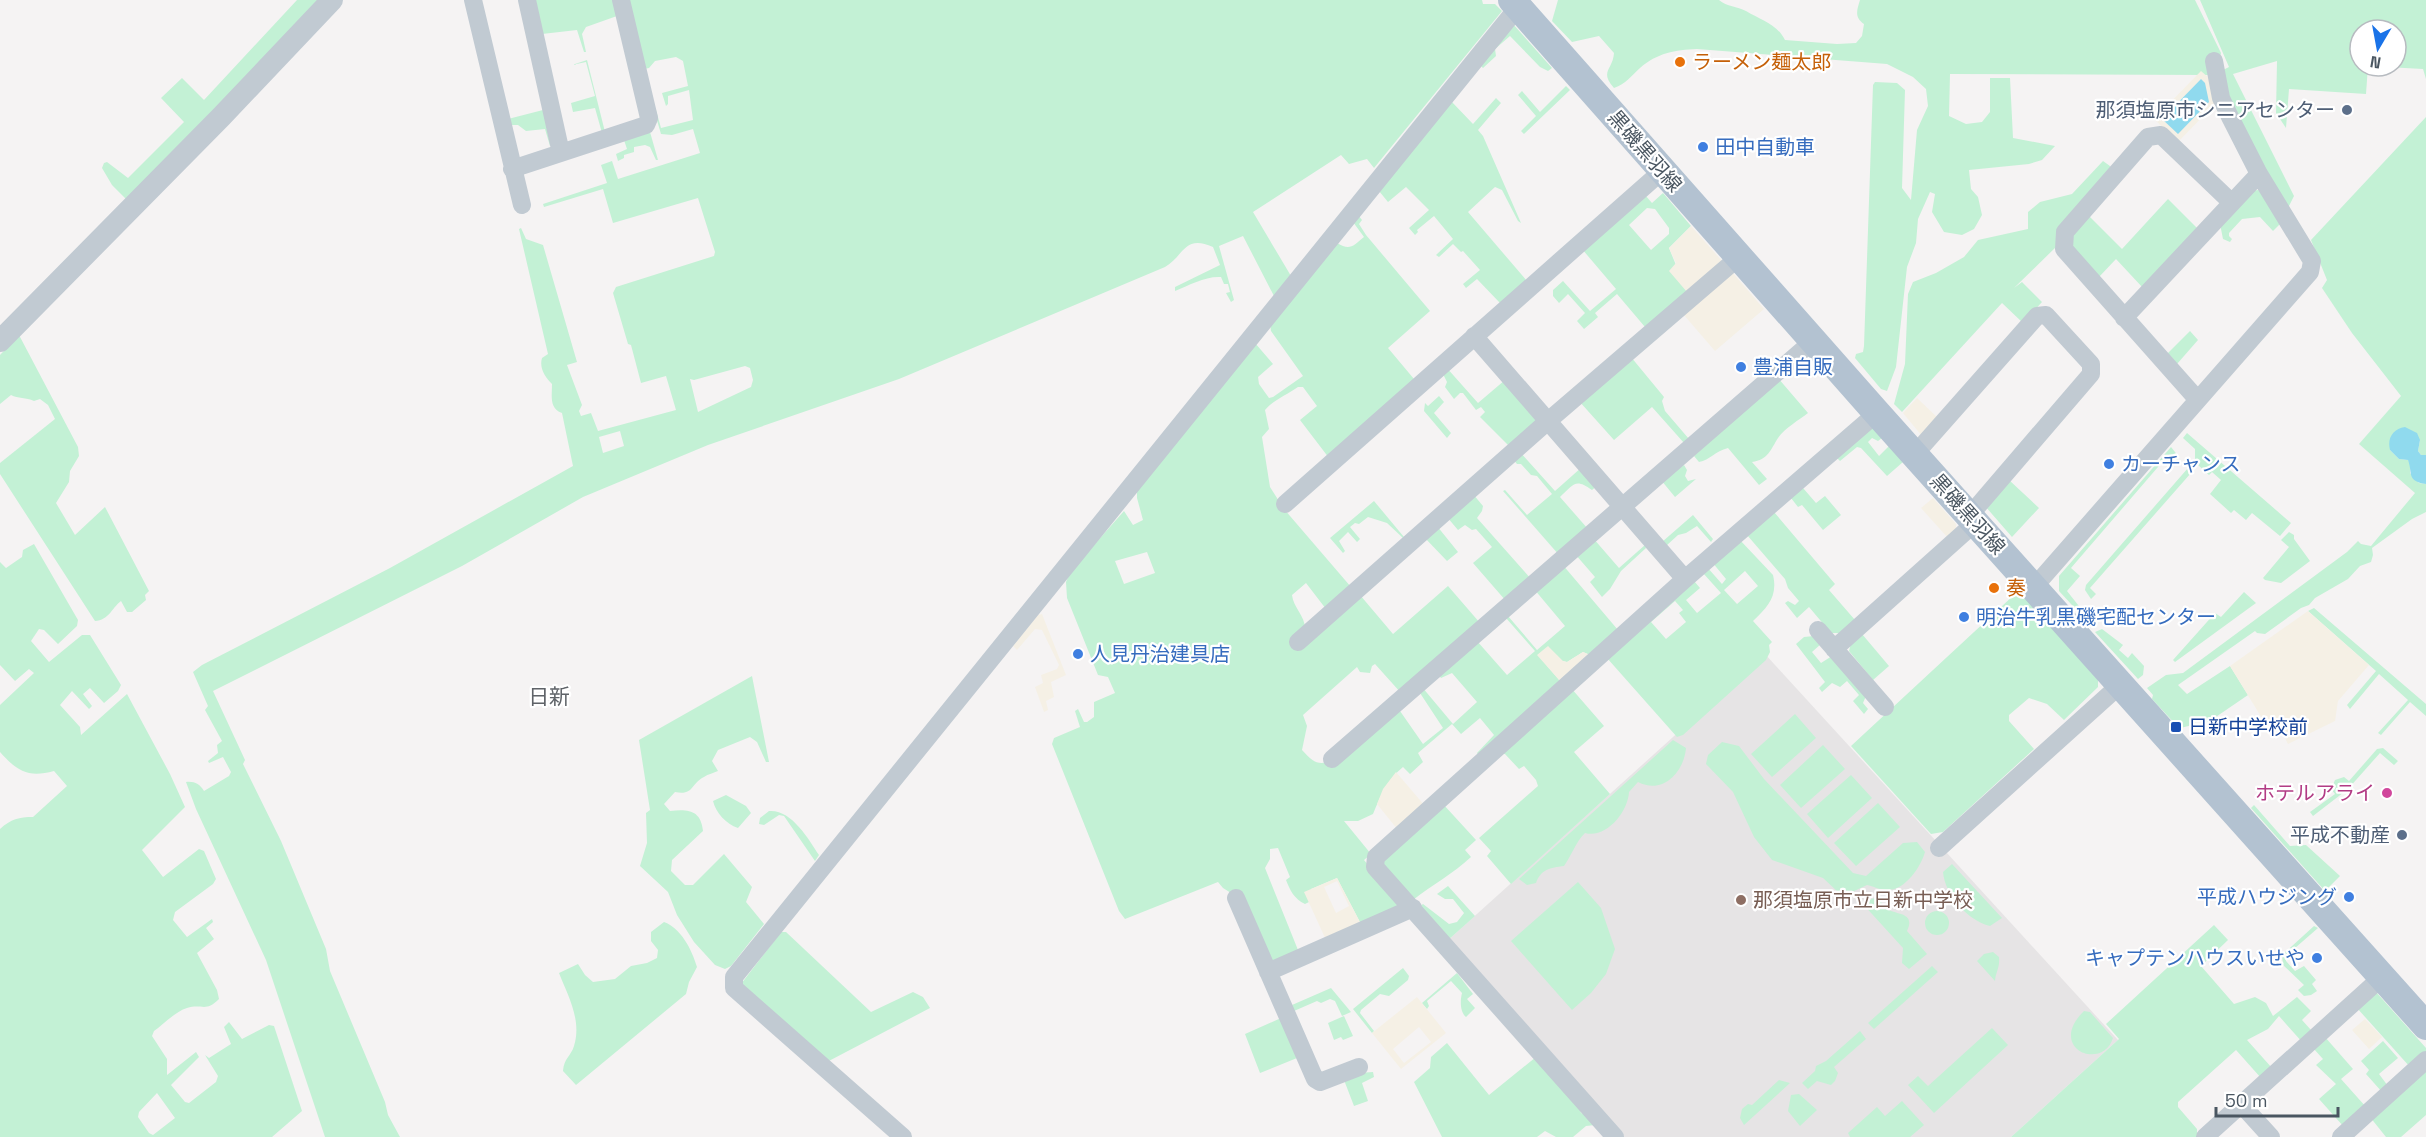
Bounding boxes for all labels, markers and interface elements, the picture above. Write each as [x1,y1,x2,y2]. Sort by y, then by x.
north arrow [2348,18,2408,78]
place label: ラーメン麺太郎 [1692,49,1831,75]
text: N [2368,51,2383,74]
marker: ラーメン麺太郎 [1673,55,1687,69]
place label: 那須塩原市シニアセンター [2095,97,2335,123]
marker: 那須塩原市シニアセンター [2340,103,2354,117]
street label: 黒磯黒羽線 [1602,105,1688,197]
place label: 田中自動車 [1715,134,1815,160]
marker: 田中自動車 [1696,140,1710,154]
place label: 豊浦自販 [1753,354,1833,380]
marker: 豊浦自販 [1734,360,1748,374]
place label: カーチャンス [2121,451,2240,477]
marker: カーチャンス [2102,457,2116,471]
street label: 黒磯黒羽線 [1925,468,2011,560]
place label: 奏 [2006,575,2026,601]
marker: 奏 [1987,581,2001,595]
place label: 明治牛乳黒磯宅配センター [1976,604,2216,630]
marker: 明治牛乳黒磯宅配センター [1957,610,1971,624]
place label: 人見丹治建具店 [1090,641,1230,667]
marker: 人見丹治建具店 [1071,647,1085,661]
district label: 日新 [528,683,570,710]
place label: 日新中学校前 [2188,714,2308,740]
marker: 日新中学校前 [2169,720,2183,734]
place label: ホテルアライ [2255,780,2375,806]
marker: ホテルアライ [2380,786,2394,800]
place label: 平成不動産 [2290,822,2390,848]
marker: 平成不動産 [2395,828,2409,842]
place label: 平成ハウジング [2197,884,2337,910]
place label: 那須塩原市立日新中学校 [1753,887,1973,913]
marker: 平成ハウジング [2342,890,2356,904]
marker: 那須塩原市立日新中学校 [1734,893,1748,907]
place label: キャプテンハウスいせや [2085,945,2305,971]
marker: キャプテンハウスいせや [2310,951,2324,965]
scale bar [2216,1080,2338,1118]
text: 50 m [2225,1089,2267,1112]

